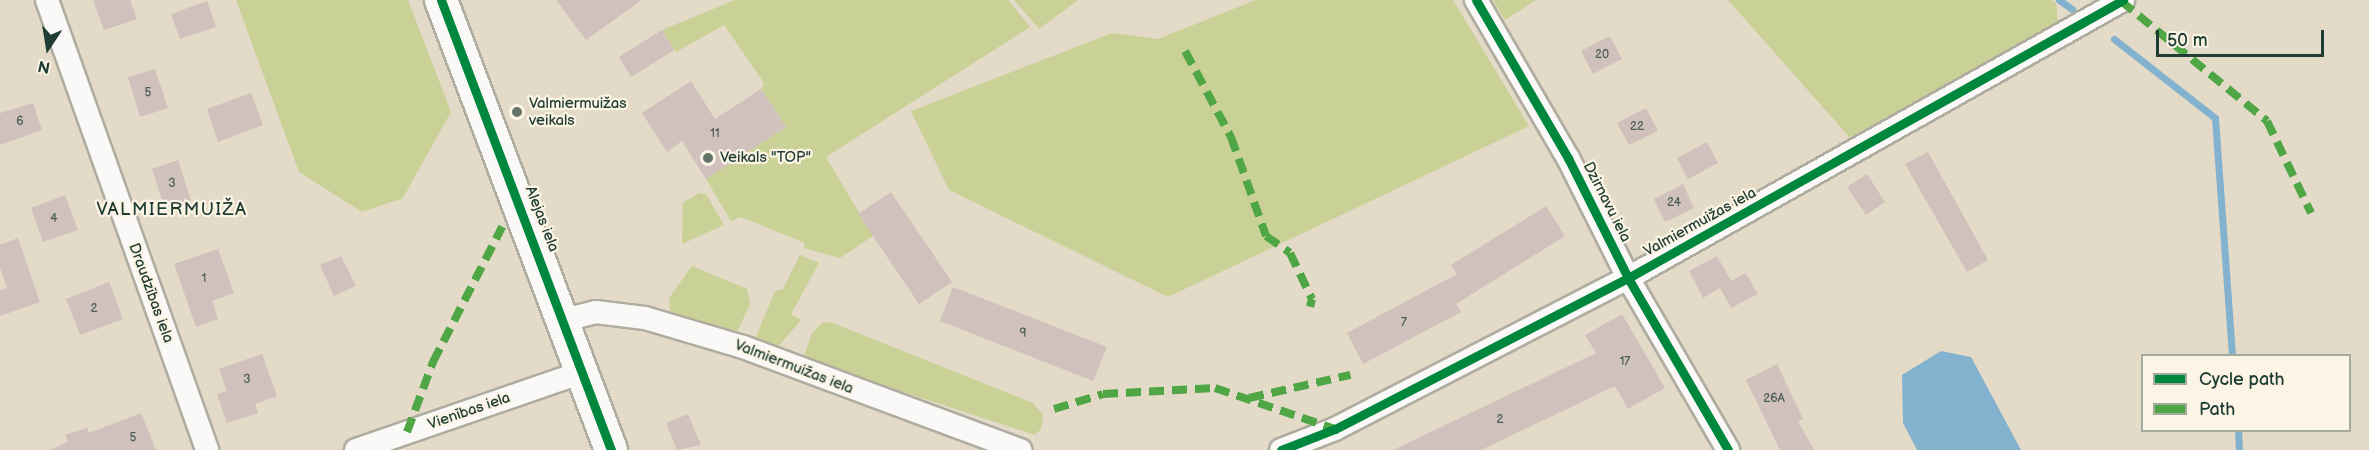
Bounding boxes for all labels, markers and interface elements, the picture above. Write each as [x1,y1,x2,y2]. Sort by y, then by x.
north arrow [18,18,78,78]
scale bar [2159,18,2327,56]
text: 50 m [2167,30,2208,51]
house number: 20 [1595,48,1609,62]
text: N [36,56,52,77]
house number: 5 [145,86,151,100]
place label: Valmiermuižas veikals [529,94,627,129]
marker: Valmiermuižas veikals [510,105,524,119]
house number: 6 [16,115,24,129]
house number: 22 [1630,120,1644,134]
house number: 11 [710,127,720,141]
place label: Veikals "TOP" [720,149,811,167]
marker: Veikals "TOP" [701,151,715,165]
street label: Dzirnavu iela [1579,159,1635,245]
house number: 3 [168,177,176,191]
street label: Alejas iela [521,184,563,254]
street label: Valmiermuižas iela [1641,184,1759,260]
house number: 24 [1667,196,1681,210]
district label: VALMIERMUIŽA [96,199,248,221]
house number: 4 [50,212,58,226]
street label: Draudzības iela [125,241,177,345]
house number: 1 [202,272,206,286]
house number: 2 [90,302,98,316]
house number: 7 [1401,316,1407,330]
house number: 9 [1020,327,1026,341]
street label: Valmiermuižas iela [732,336,856,398]
legend [2141,354,2351,432]
house number: 17 [1620,355,1630,369]
text: Cycle path [2199,369,2285,390]
house number: 3 [243,373,251,387]
street label: Vienības iela [425,388,513,434]
house number: 26A [1763,392,1785,406]
text: Path [2199,399,2235,420]
house number: 2 [1496,413,1504,427]
house number: 5 [130,431,136,445]

